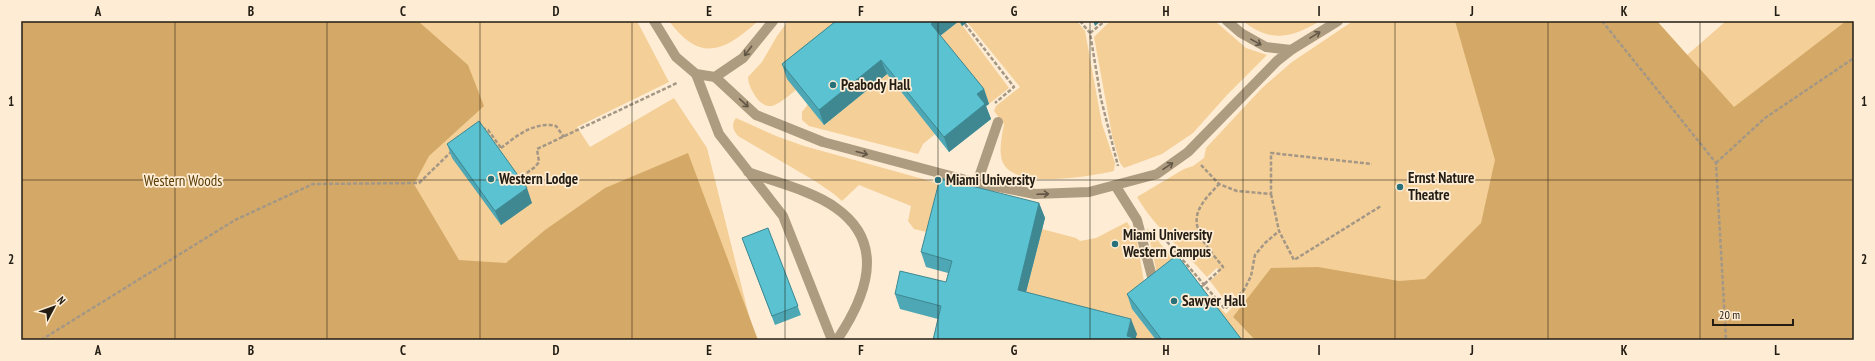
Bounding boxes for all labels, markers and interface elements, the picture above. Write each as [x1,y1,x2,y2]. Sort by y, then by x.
text: A [94,3,102,20]
text: B [248,3,254,20]
text: C [400,3,406,20]
text: D [553,3,560,20]
text: E [706,3,712,20]
text: F [858,3,864,20]
text: G [1011,3,1018,20]
text: H [1163,3,1170,20]
text: I [1317,3,1321,20]
text: J [1469,3,1474,20]
text: K [1621,3,1628,20]
text: L [1774,3,1780,20]
one-way arrow [1309,31,1321,39]
one-way arrow [1250,38,1262,46]
one-way arrow [744,45,752,56]
place label: Peabody Hall [841,75,911,94]
marker: Peabody Hall [828,80,838,90]
text: 1 [8,93,14,110]
text: 1 [1861,93,1867,110]
one-way arrow [738,99,749,108]
one-way arrow [855,150,868,157]
one-way arrow [1162,162,1173,170]
place label: Ernst Nature Theatre [1408,168,1474,204]
place label: Western Lodge [498,169,578,188]
place label: Miami University [946,170,1036,189]
park label: Western Woods [144,171,222,190]
marker: Western Lodge [486,174,496,184]
marker: Miami University [933,175,943,185]
marker: Ernst Nature Theatre [1395,182,1405,192]
one-way arrow [1036,190,1049,198]
place label: Miami University Western Campus [1122,225,1213,261]
marker: Miami University Western Campus [1110,239,1120,249]
text: 2 [8,251,14,268]
text: 2 [1861,251,1867,268]
north arrow [34,287,74,327]
place label: Sawyer Hall [1182,291,1246,310]
text: N [54,294,69,307]
marker: Sawyer Hall [1169,296,1179,306]
scale bar [1713,301,1793,327]
text: 20 m [1719,307,1740,322]
text: A [94,342,102,359]
text: B [248,342,254,359]
text: C [400,342,406,359]
text: D [553,342,560,359]
text: E [706,342,712,359]
text: F [858,342,864,359]
text: G [1011,342,1018,359]
text: H [1163,342,1170,359]
text: I [1317,342,1321,359]
text: J [1469,342,1474,359]
text: K [1621,342,1628,359]
text: L [1774,342,1780,359]

